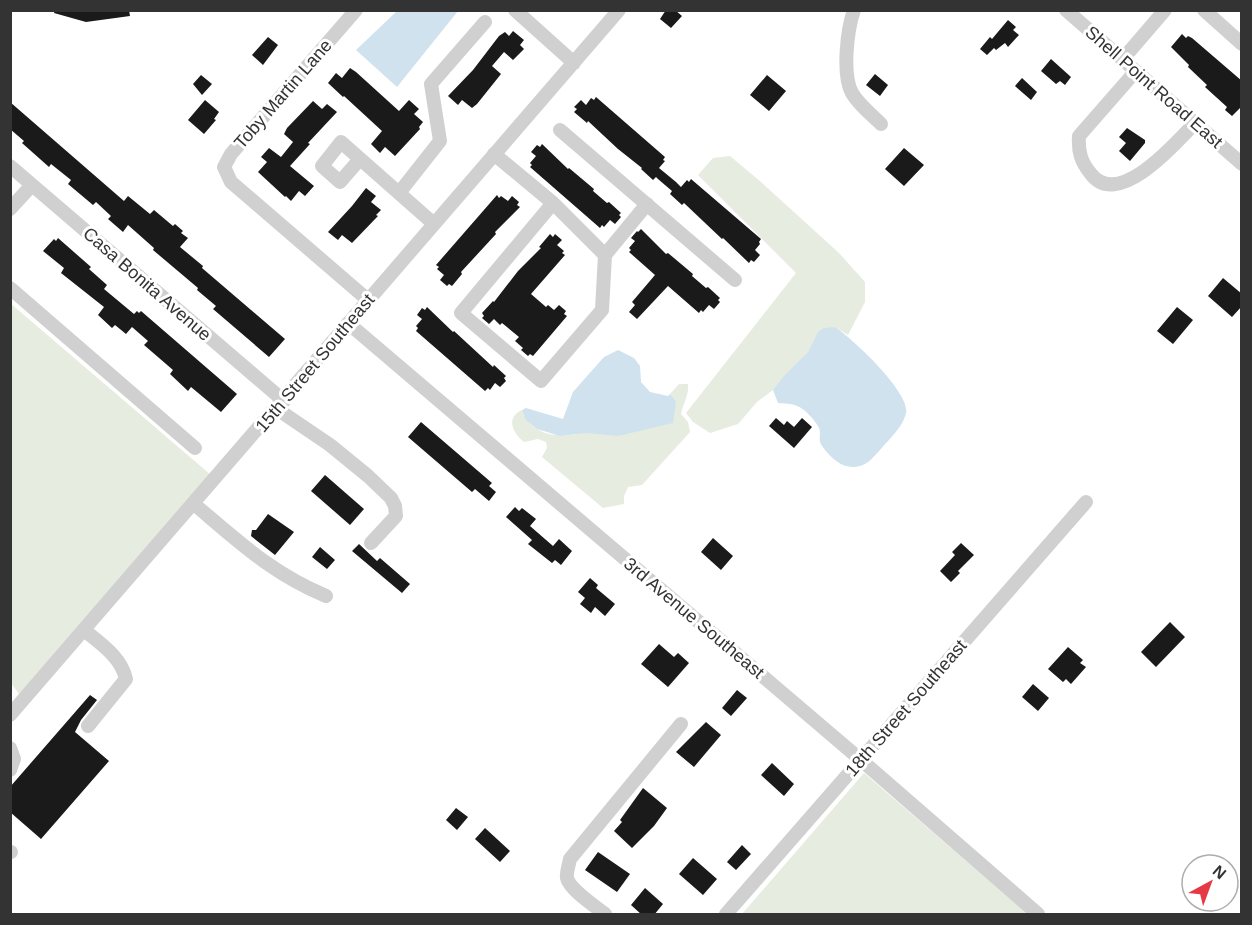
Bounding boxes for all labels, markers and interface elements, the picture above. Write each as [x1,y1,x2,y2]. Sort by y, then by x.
street label: Shell Point Road East [1081,22,1227,152]
street label: Toby Martin Lane [230,35,336,153]
street label: Casa Bonita Avenue [79,223,215,345]
street label: 15th Street Southeast [251,290,379,436]
street label: 3rd Avenue Southeast [620,554,768,682]
street label: 18th Street Southeast [841,636,971,780]
north arrow [1180,853,1240,913]
text: N [1210,862,1229,882]

